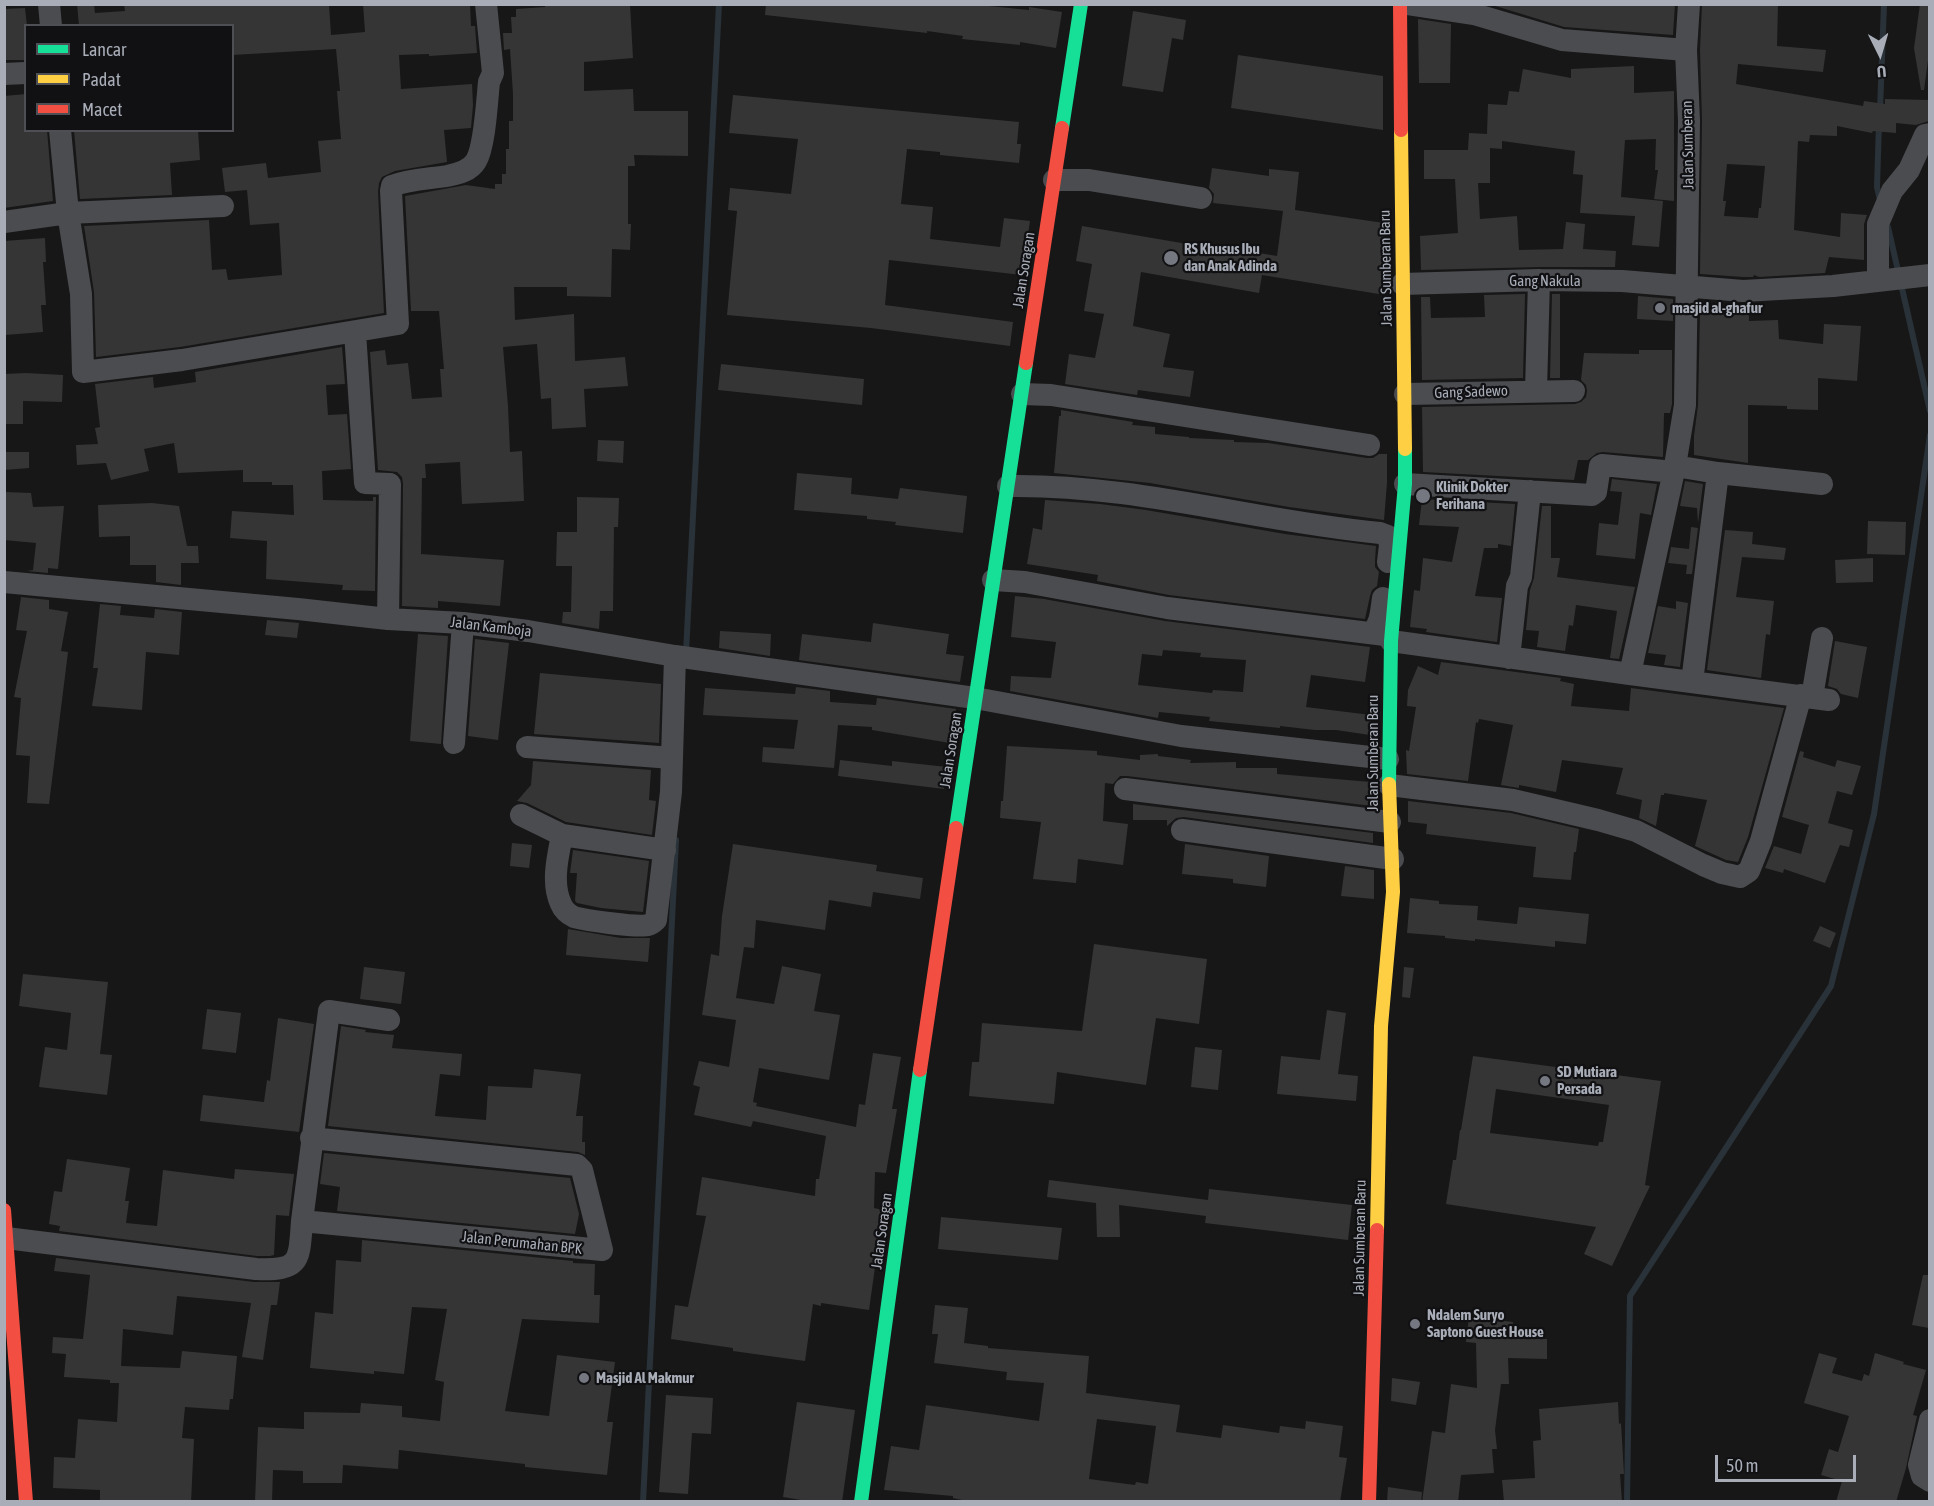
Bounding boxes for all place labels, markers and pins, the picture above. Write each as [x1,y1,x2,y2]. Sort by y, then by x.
place label: RS Khusus Ibu dan Anak Adinda [1184,240,1277,275]
marker: RS Khusus Ibu dan Anak Adinda [1162,249,1180,267]
place label: masjid al-ghafur [1672,299,1762,317]
marker: masjid al-ghafur [1653,301,1667,315]
place label: Klinik Dokter Ferihana [1436,478,1508,513]
marker: Klinik Dokter Ferihana [1414,487,1432,505]
place label: SD Mutiara Persada [1557,1063,1617,1098]
marker: SD Mutiara Persada [1538,1074,1552,1088]
place label: Ndalem Suryo Saptono Guest House [1427,1306,1544,1341]
marker: Ndalem Suryo Saptono Guest House [1408,1317,1422,1331]
place label: Masjid Al Makmur [596,1369,694,1387]
marker: Masjid Al Makmur [577,1371,591,1385]

